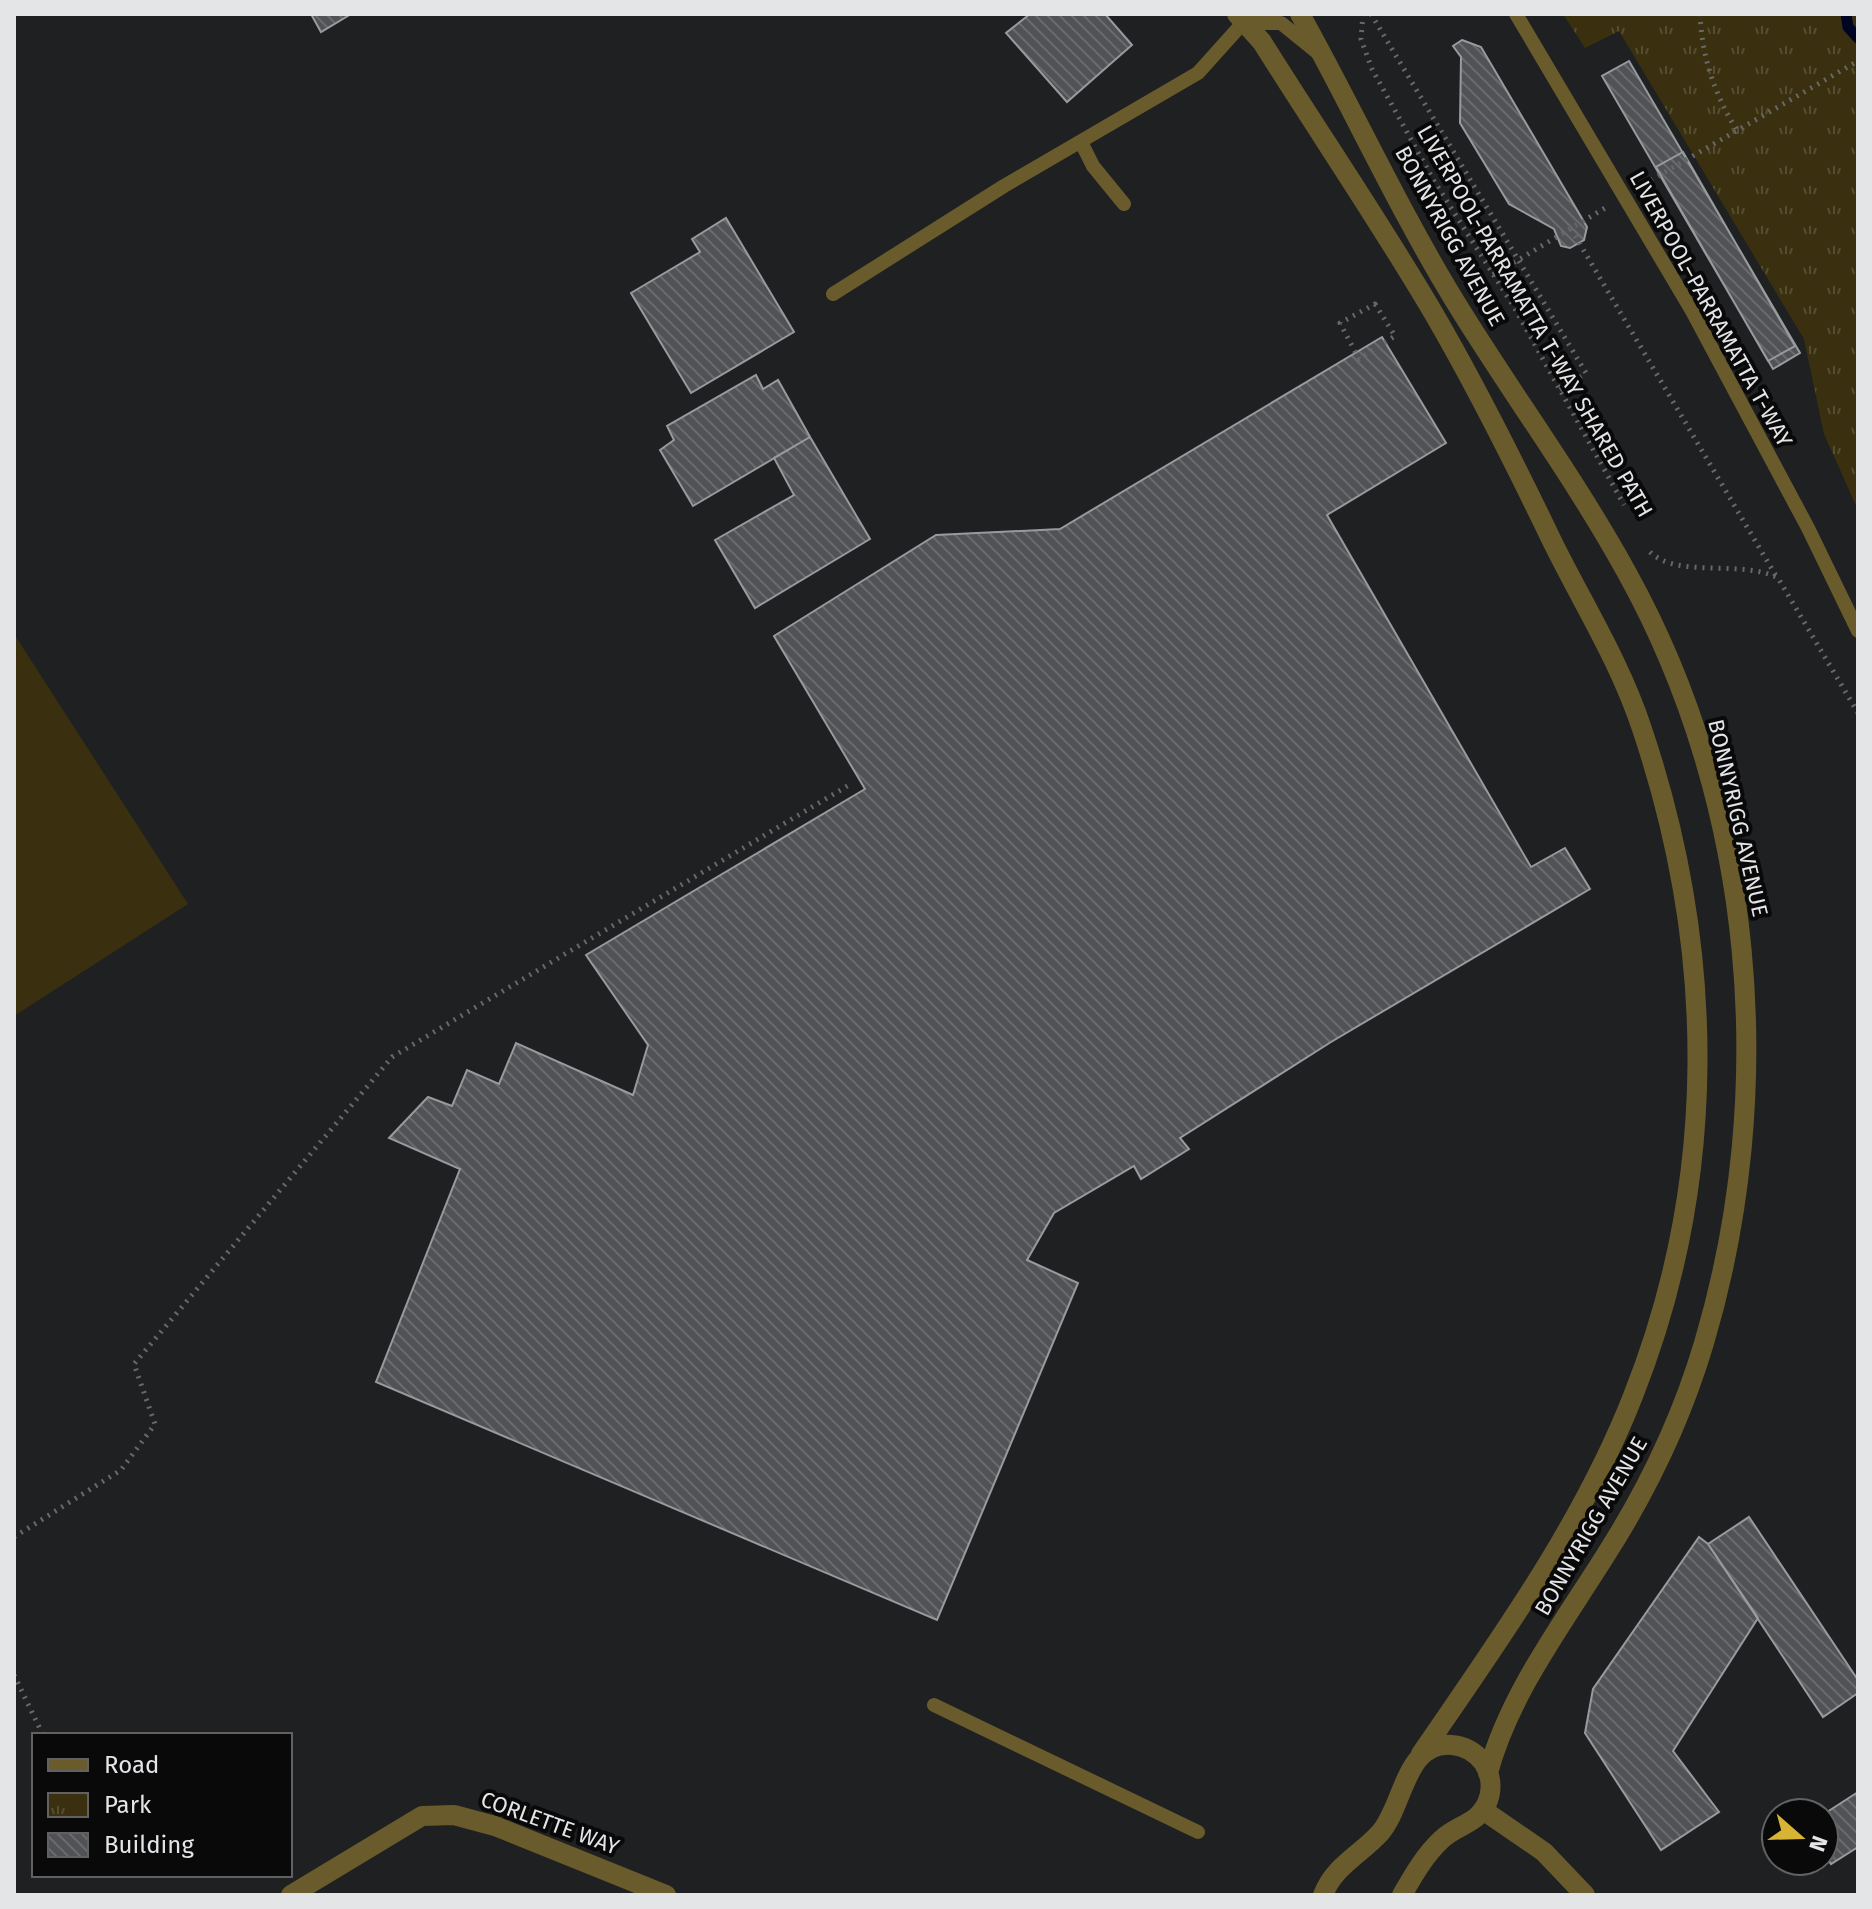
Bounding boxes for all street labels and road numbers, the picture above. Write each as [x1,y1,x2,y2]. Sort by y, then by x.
street label: LIVERPOOL-PARRAMATTA T-WAY SHARED PATH [1411,120,1659,522]
street label: BONNYRIGG AVENUE [1389,141,1511,331]
street label: LIVERPOOL–PARRAMATTA T-WAY [1624,166,1798,452]
street label: BONNYRIGG AVENUE [1702,717,1774,919]
street label: BONNYRIGG AVENUE [1529,1432,1653,1620]
street label: CORLETTE WAY [477,1785,623,1861]

